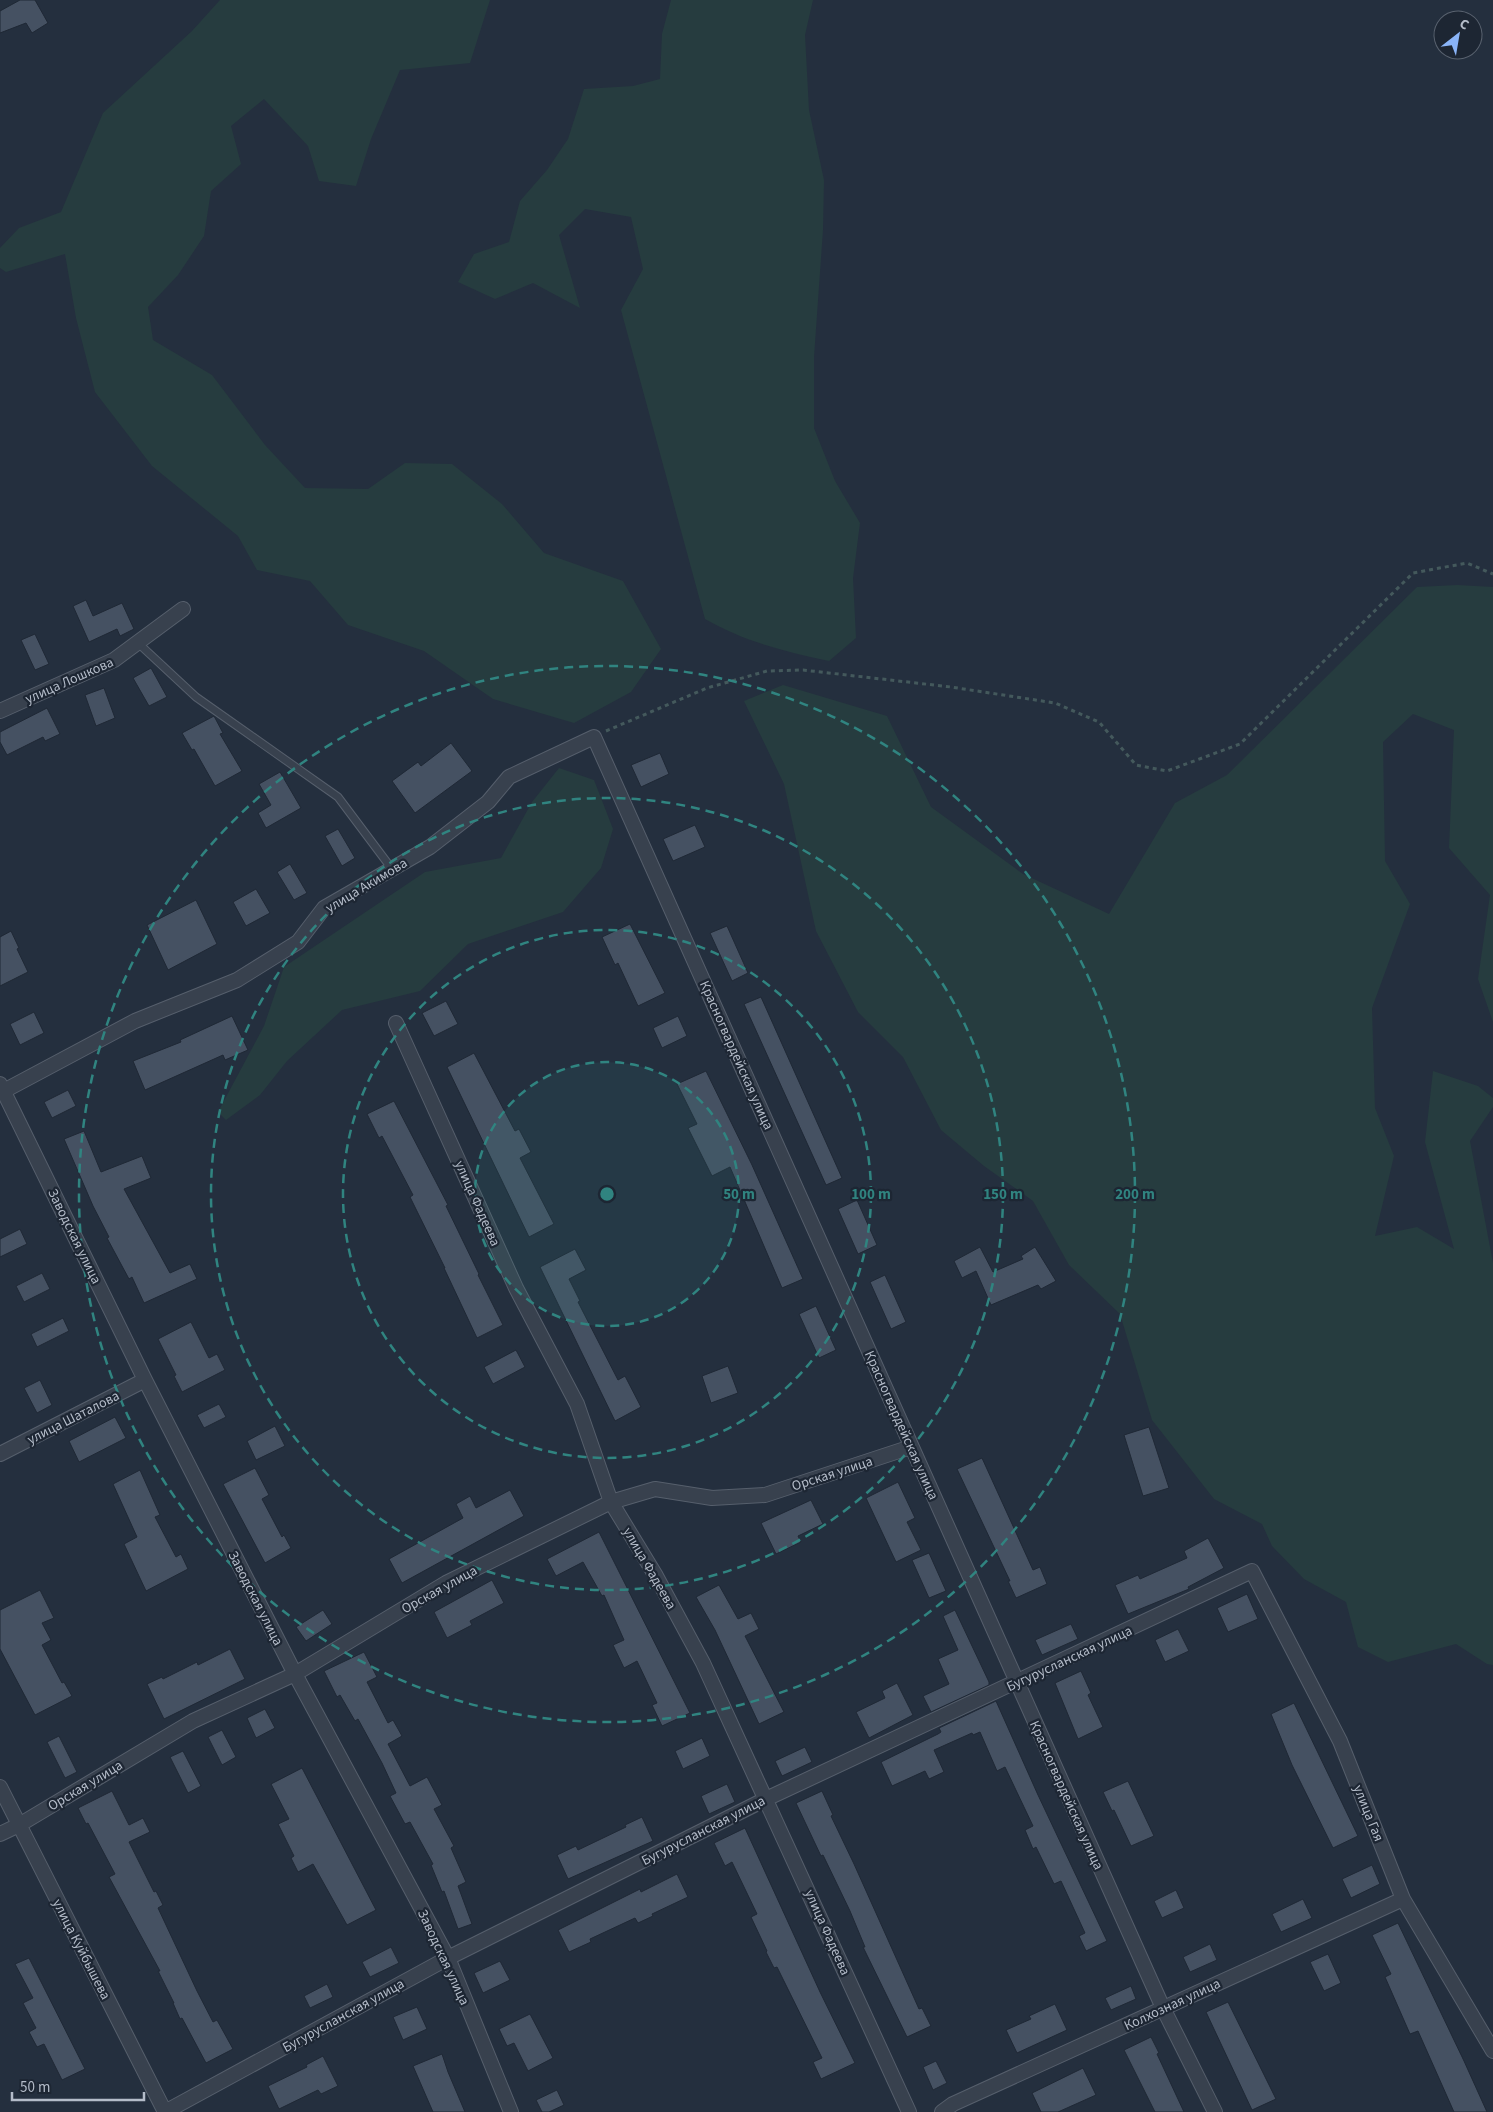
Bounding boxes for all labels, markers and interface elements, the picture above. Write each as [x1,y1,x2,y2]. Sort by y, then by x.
north arrow [1433,10,1483,60]
text: С [1456,14,1473,35]
street label: улица Лошкова [22,652,117,709]
street label: улица Акимова [322,853,411,918]
street label: Красногвардейская улица [694,978,778,1133]
street label: улица Фадеева [449,1157,505,1250]
text: 50 m [723,1184,755,1205]
text: 100 m [851,1184,891,1205]
text: 150 m [983,1184,1023,1205]
text: 200 m [1115,1184,1155,1205]
street label: Заводская улица [42,1185,106,1287]
centre of rings [598,1185,616,1203]
street label: Красногвардейская улица [859,1348,943,1503]
street label: улица Шаталова [24,1386,123,1450]
street label: Орская улица [789,1451,875,1496]
street label: улица Фадеева [617,1524,681,1613]
street label: Заводская улица [223,1548,288,1649]
street label: Орская улица [398,1561,481,1619]
street label: Бугурусланская улица [1003,1621,1136,1697]
street label: Красногвардейская улица [1024,1718,1108,1873]
street label: Орская улица [44,1756,127,1816]
street label: улица Гая [1348,1782,1388,1845]
street label: Бугурусланская улица [638,1791,769,1871]
street label: улица Фадеева [799,1886,855,1979]
street label: улица Куйбышева [47,1896,115,2003]
street label: Заводская улица [412,1906,474,2009]
street label: Бугурусланская улица [279,1974,408,2058]
street label: Колхозная улица [1121,1974,1224,2036]
scale bar [12,2070,145,2102]
text: 50 m [20,2077,50,2098]

